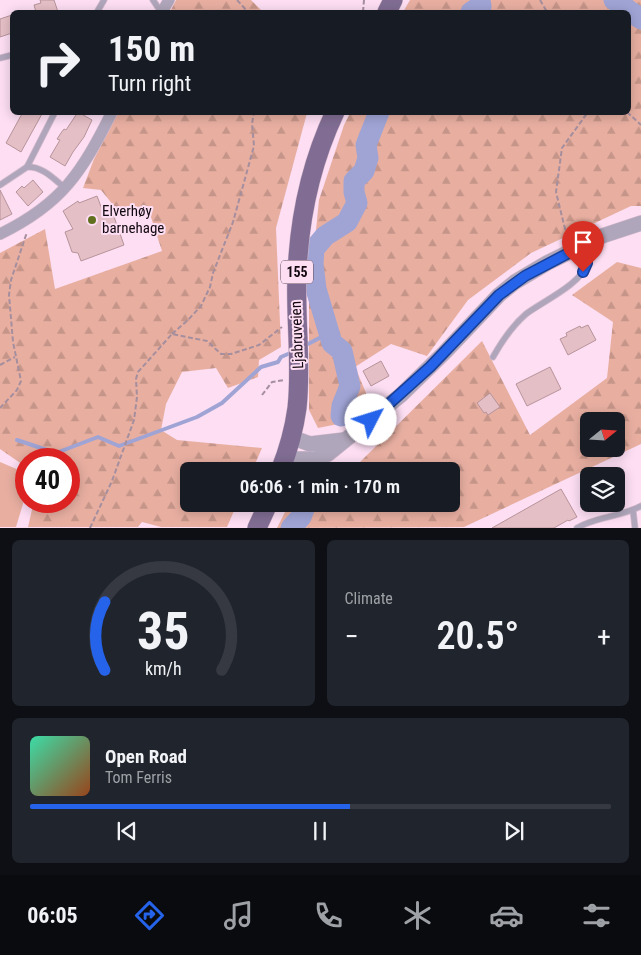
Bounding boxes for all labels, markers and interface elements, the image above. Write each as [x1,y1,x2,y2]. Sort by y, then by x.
text: 150 m [108,29,195,70]
icon: right [25,30,90,95]
text: Turn right [108,71,191,96]
place label: Elverhøy barnehage [102,202,164,237]
marker: Elverhøy barnehage [86,214,98,226]
pin [562,221,604,272]
icon: arrive [569,228,597,256]
road number: 155 [281,260,313,284]
street label: Ljabruveien [287,301,307,369]
position arrow [344,393,396,445]
north arrow [580,412,625,458]
map controls [580,412,625,512]
speed limit sign: 40 [15,448,80,513]
button: layers [580,467,625,512]
text: 06:06 · 1 min · 170 m [240,475,400,498]
text: Climate [345,589,393,608]
text: 35 [137,601,190,662]
text: 20.5° [436,614,519,658]
text: − [345,620,359,653]
text: + [597,620,611,653]
text: km/h [145,658,182,679]
text: Open Road [105,745,187,768]
text: Tom Ferris [105,768,172,787]
icon: previous [113,817,141,845]
icon: pause [306,817,334,845]
icon: next [500,817,528,845]
icon: directions [132,898,167,933]
icon: music [221,898,256,933]
icon: phone [311,898,346,933]
icon: climate [400,898,435,933]
icon: car [489,898,524,933]
icon: filters [579,898,614,933]
text: 06:05 [27,903,78,928]

